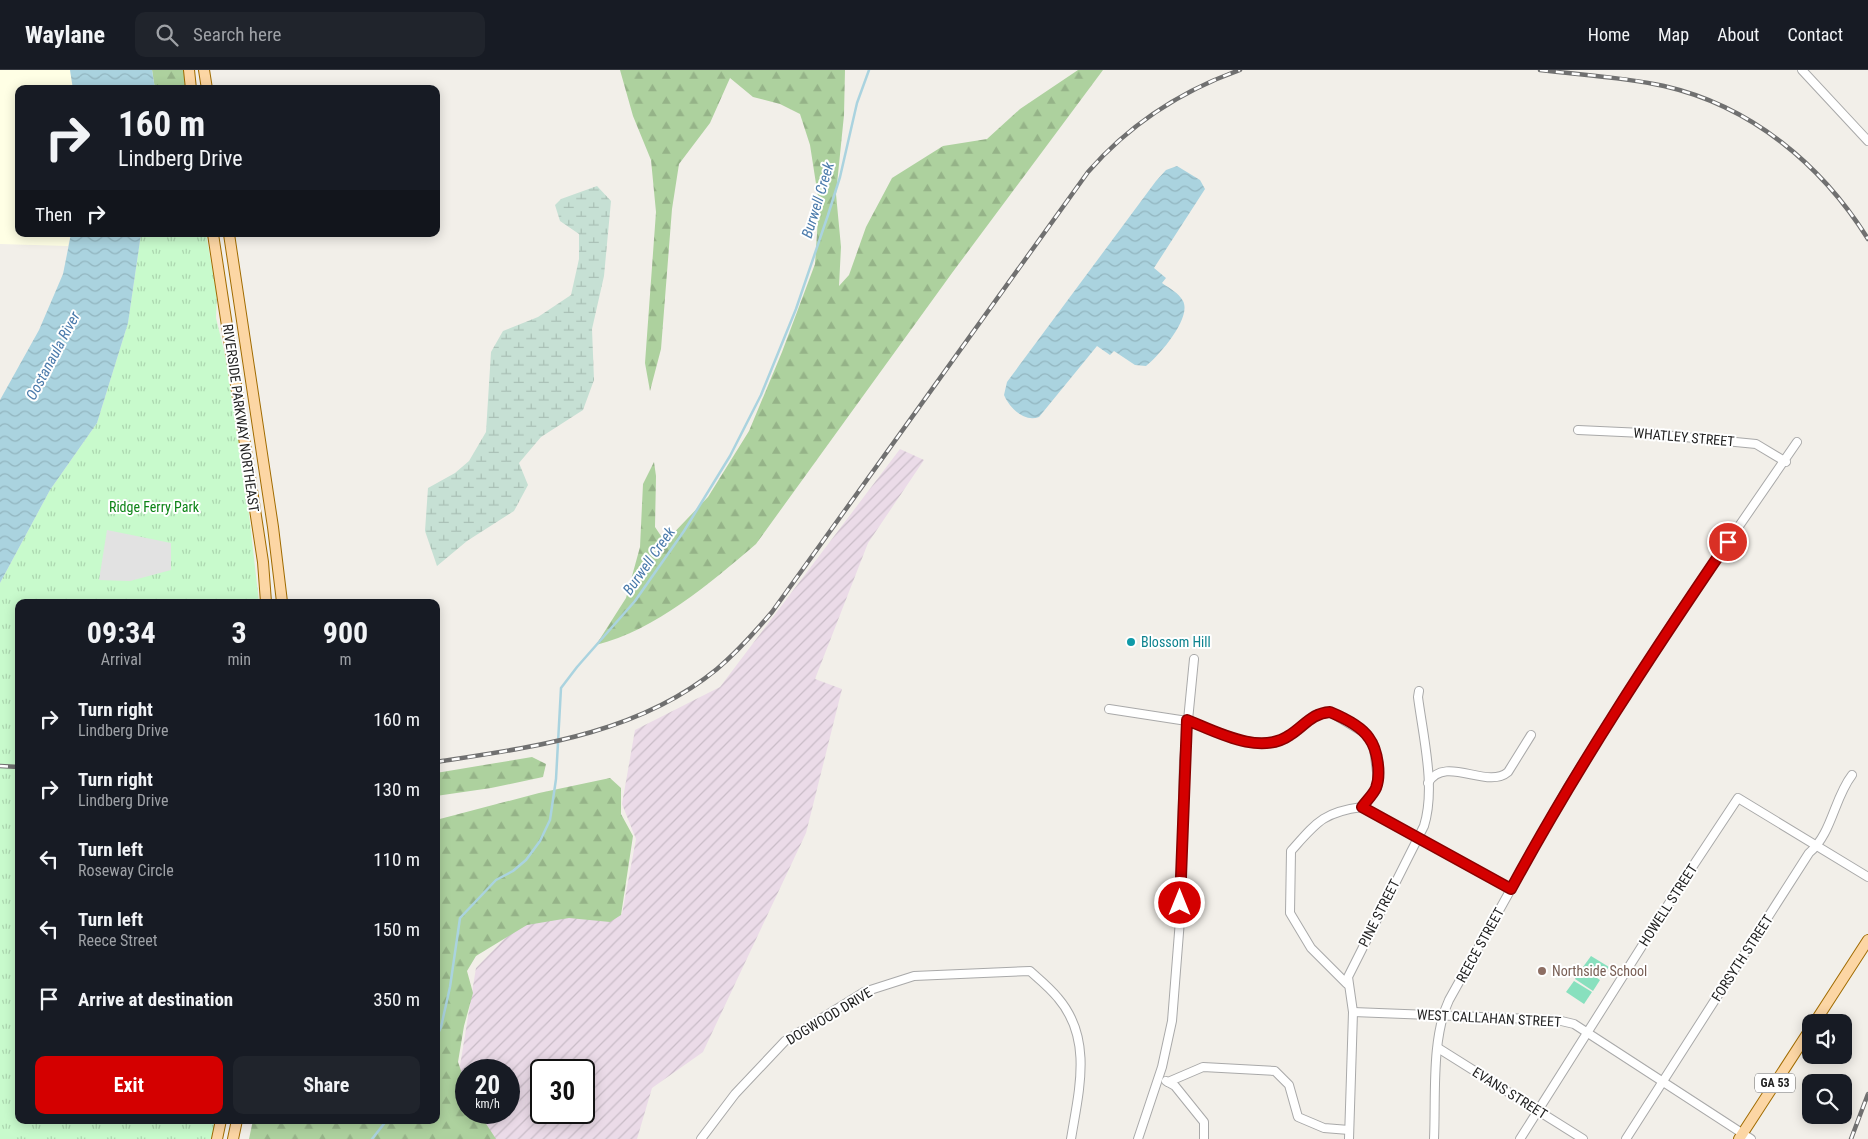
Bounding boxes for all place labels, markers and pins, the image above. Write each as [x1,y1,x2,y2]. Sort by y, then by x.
pin [1707,521,1749,563]
place label: Blossom Hill [1141,634,1211,650]
marker: Blossom Hill [1125,636,1137,648]
place label: Northside School [1552,963,1647,979]
marker: Northside School [1536,965,1548,977]

